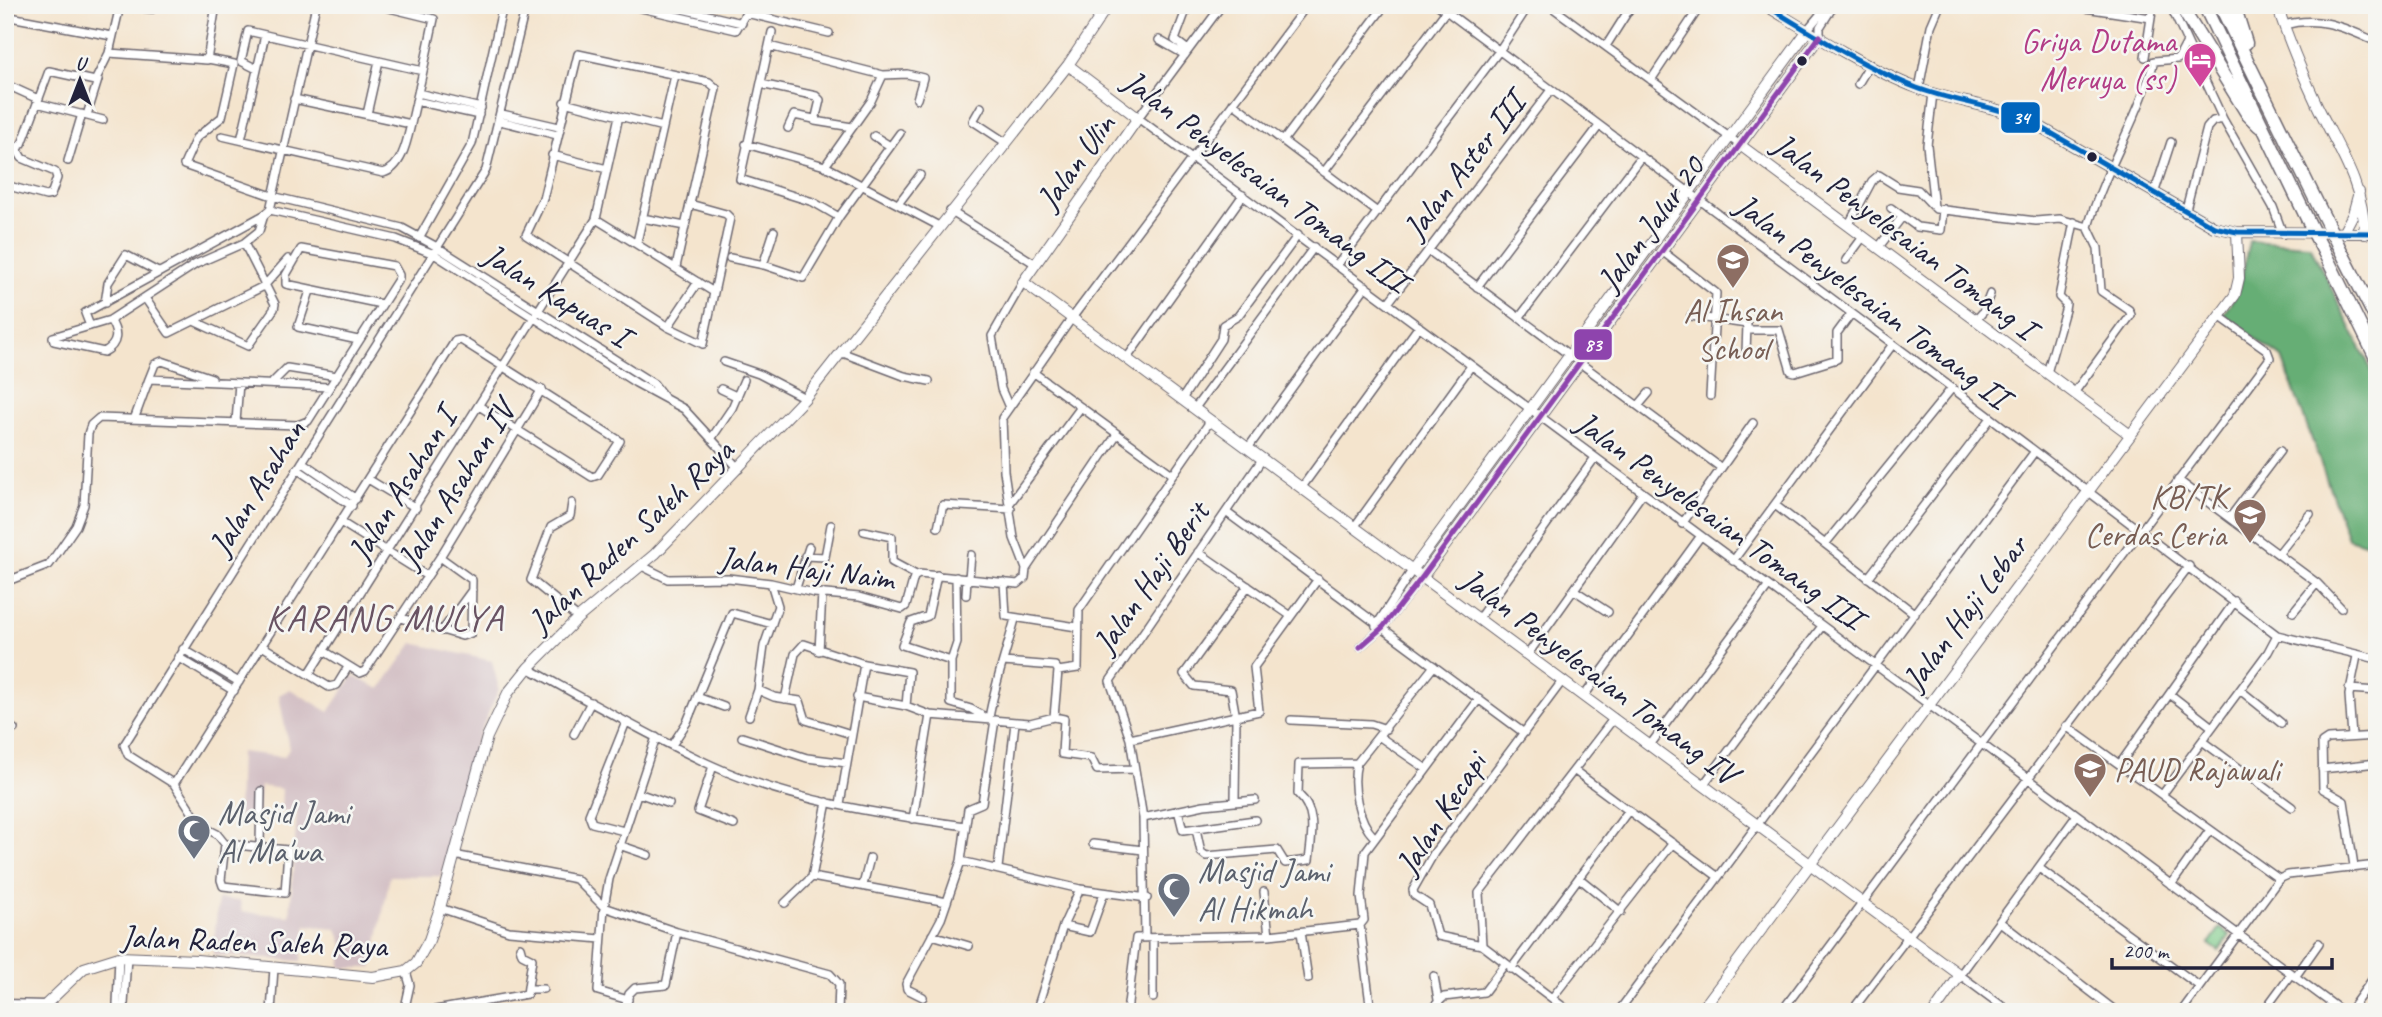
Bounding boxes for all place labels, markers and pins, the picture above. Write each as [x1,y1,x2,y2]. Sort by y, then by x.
place label: Griya Dutama Meruya (ss) [2021,20,2178,100]
hotel icon: Griya Dutama Meruya (ss) [2181,40,2219,89]
unlabelled marker [1795,54,1809,68]
unlabelled marker [2085,150,2099,164]
school or university icon: Al Ihsan School [1714,241,1752,290]
place label: Al Ihsan School [1684,290,1784,370]
place label: KB/TK Cerdas Ceria [2085,476,2232,556]
school or university icon: KB/TK Cerdas Ceria [2231,496,2269,545]
place label: PAUD Rajawali [2114,749,2284,791]
school or university icon: PAUD Rajawali [2071,750,2109,799]
place label: Masjid Jami Al Ma'wa [218,792,353,872]
mosque icon: Masjid Jami Al Ma'wa [175,812,213,861]
place label: Masjid Jami Al Hikmah [1198,850,1333,930]
mosque icon: Masjid Jami Al Hikmah [1155,870,1193,919]

